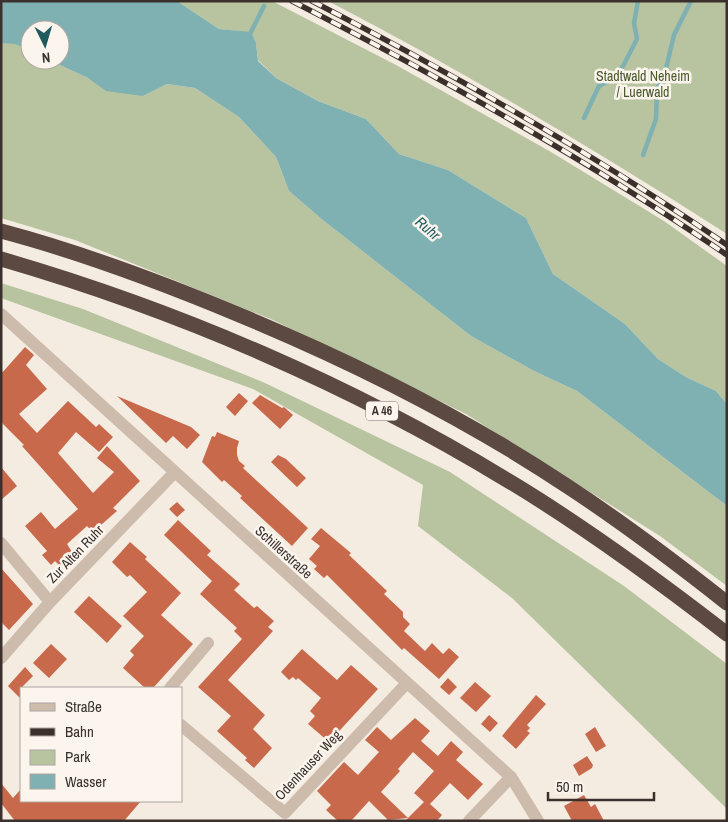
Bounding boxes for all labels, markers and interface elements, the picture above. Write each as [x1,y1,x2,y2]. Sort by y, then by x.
north arrow [20,20,70,70]
text: N [41,49,51,67]
park label: Stadtwald Neheim / Luerwald [596,67,690,101]
water label: Ruhr [411,211,446,245]
road number: A 46 [366,402,398,421]
street label: Zur Alten Ruhr [43,521,107,587]
street label: Schillerstraße [252,522,316,582]
legend [20,687,182,802]
text: Straße [65,696,102,717]
text: Bahn [65,721,94,742]
street label: Odenhauser Weg [271,726,346,804]
text: Park [65,746,91,767]
scale bar [548,770,654,802]
text: Wasser [65,771,106,792]
text: 50 m [556,776,583,797]

